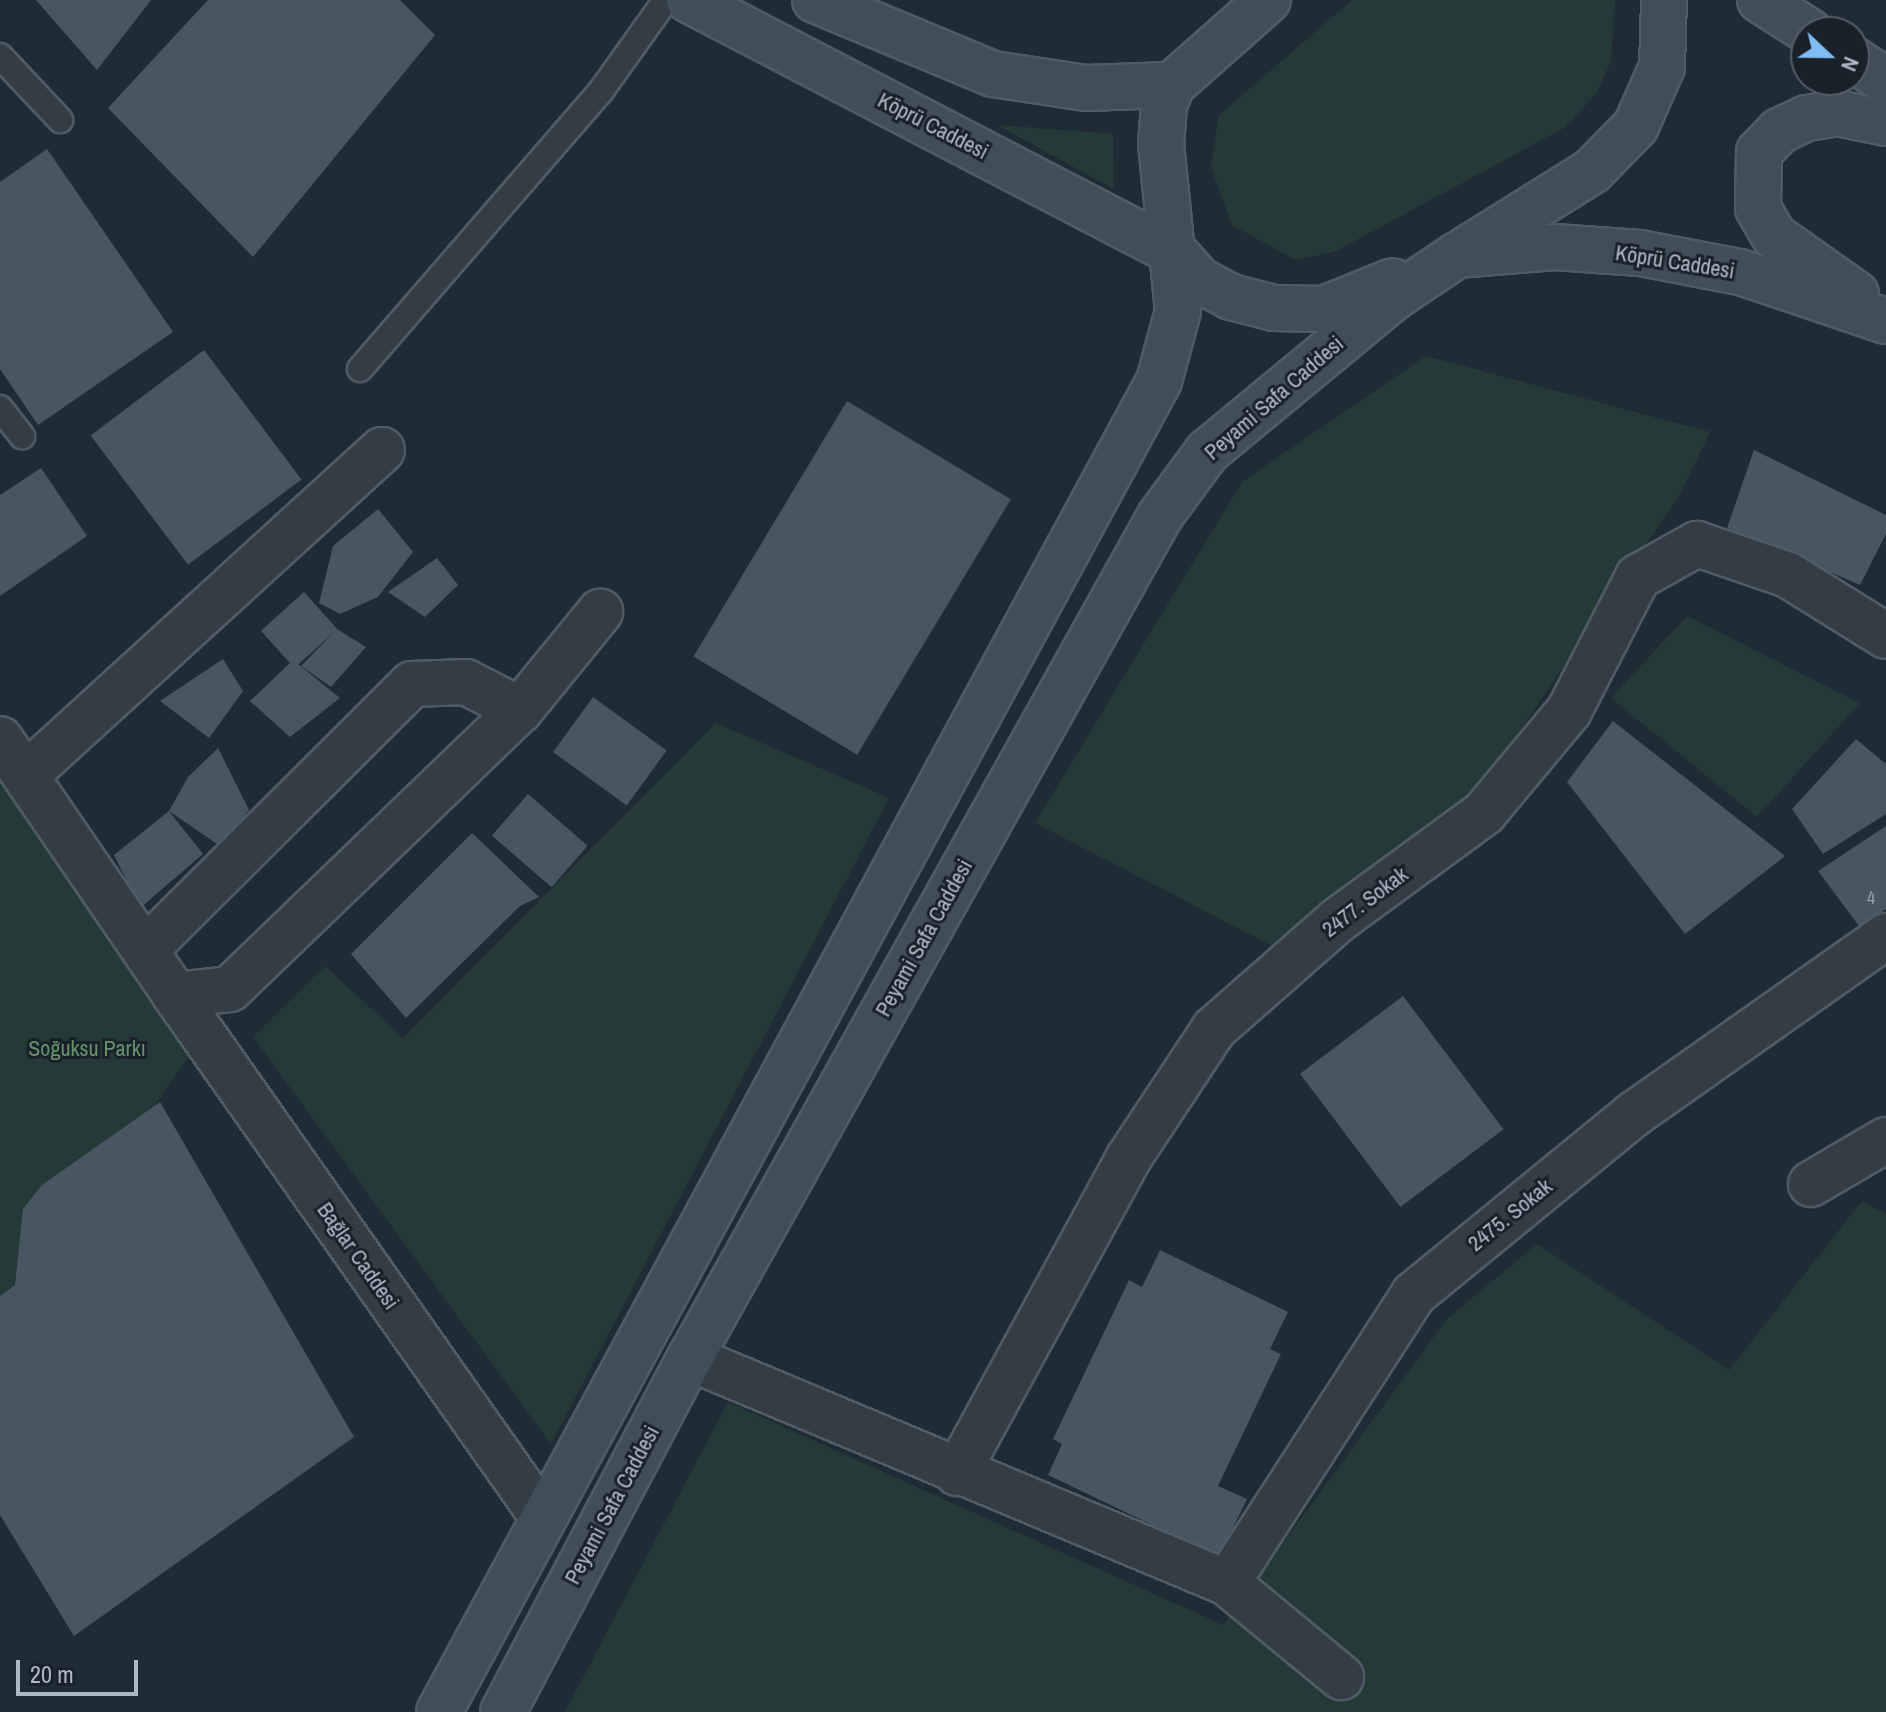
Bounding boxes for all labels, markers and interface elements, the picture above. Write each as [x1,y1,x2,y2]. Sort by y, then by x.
north arrow [1790,16,1870,96]
text: N [1834,53,1867,76]
street label: Köprü Caddesi [873,87,993,165]
street label: Köprü Caddesi [1614,240,1736,284]
street label: Peyami Safa Caddesi [1199,330,1349,466]
street label: Peyami Safa Caddesi [870,855,978,1021]
street label: 2477. Sokak [1317,861,1413,943]
house number: 4 [1867,887,1875,909]
park label: Soğuksu Parkı [28,1036,146,1062]
street label: 2475. Sokak [1463,1173,1557,1257]
street label: Bağlar Caddesi [312,1198,404,1314]
street label: Peyami Safa Caddesi [559,1421,665,1589]
scale bar [20,1644,142,1694]
text: 20 m [30,1658,74,1690]

